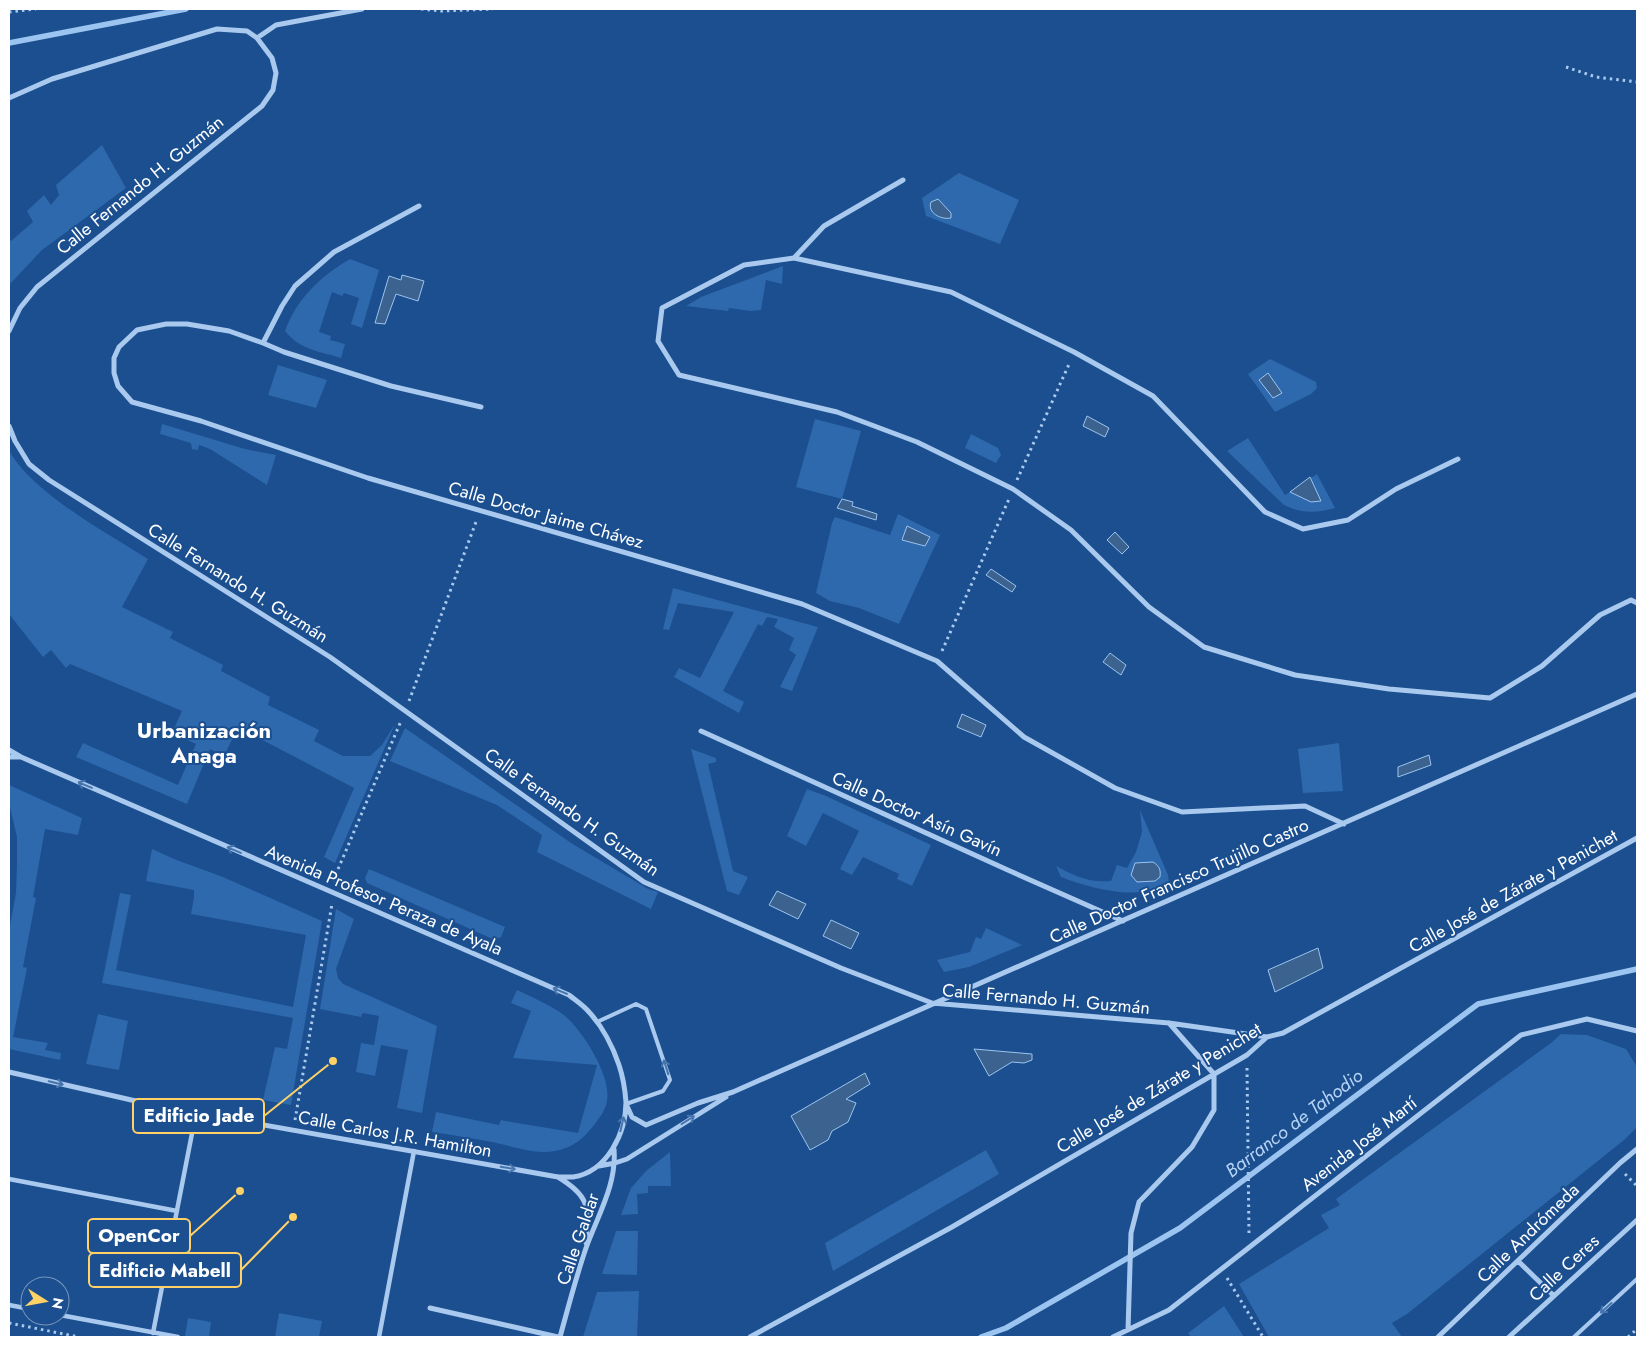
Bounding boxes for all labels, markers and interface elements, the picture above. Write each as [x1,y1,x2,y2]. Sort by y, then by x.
street label: Calle Fernando H. Guzmán [51,109,229,261]
street label: Calle Doctor Jaime Chávez [445,475,647,556]
street label: Calle Fernando H. Guzmán [143,517,333,649]
district label: Urbanización Anaga [137,714,271,771]
street label: Calle Fernando H. Guzmán [479,742,665,882]
street label: Calle Doctor Asín Gavín [828,765,1006,863]
one-way arrow [78,780,93,790]
street label: Calle Doctor Francisco Trujillo Castro [1045,812,1313,950]
street label: Calle José de Zárate y Penichet [1404,822,1623,959]
street label: Avenida Profesor Peraza de Ayala [261,838,507,962]
one-way arrow [227,845,242,854]
street label: Calle Fernando H. Guzmán [941,977,1151,1021]
one-way arrow [553,985,568,995]
street label: Calle José de Zárate y Penichet [1052,1016,1267,1160]
one-way arrow [660,1059,670,1075]
water label: Barranco de Tahodio [1219,1062,1369,1184]
one-way arrow [48,1079,64,1088]
street label: Avenida José Martí [1296,1090,1424,1198]
callout: Edificio Jade [133,1099,264,1133]
text: Edificio Jade [144,1102,255,1129]
street label: Calle Carlos J.R. Hamilton [296,1104,494,1164]
one-way arrow [681,1115,695,1125]
one-way arrow [618,1116,627,1132]
one-way arrow [500,1163,516,1173]
street label: Calle Andrómeda [1471,1177,1585,1289]
street label: Calle Galdar [550,1189,606,1289]
callout: OpenCor [88,1219,190,1253]
text: OpenCor [98,1222,180,1249]
street label: Calle Ceres [1523,1228,1605,1308]
callout: Edificio Mabell [89,1253,241,1287]
text: Edificio Mabell [99,1257,231,1284]
north arrow [20,1276,70,1326]
text: N [47,1296,69,1311]
one-way arrow [1599,1302,1612,1314]

